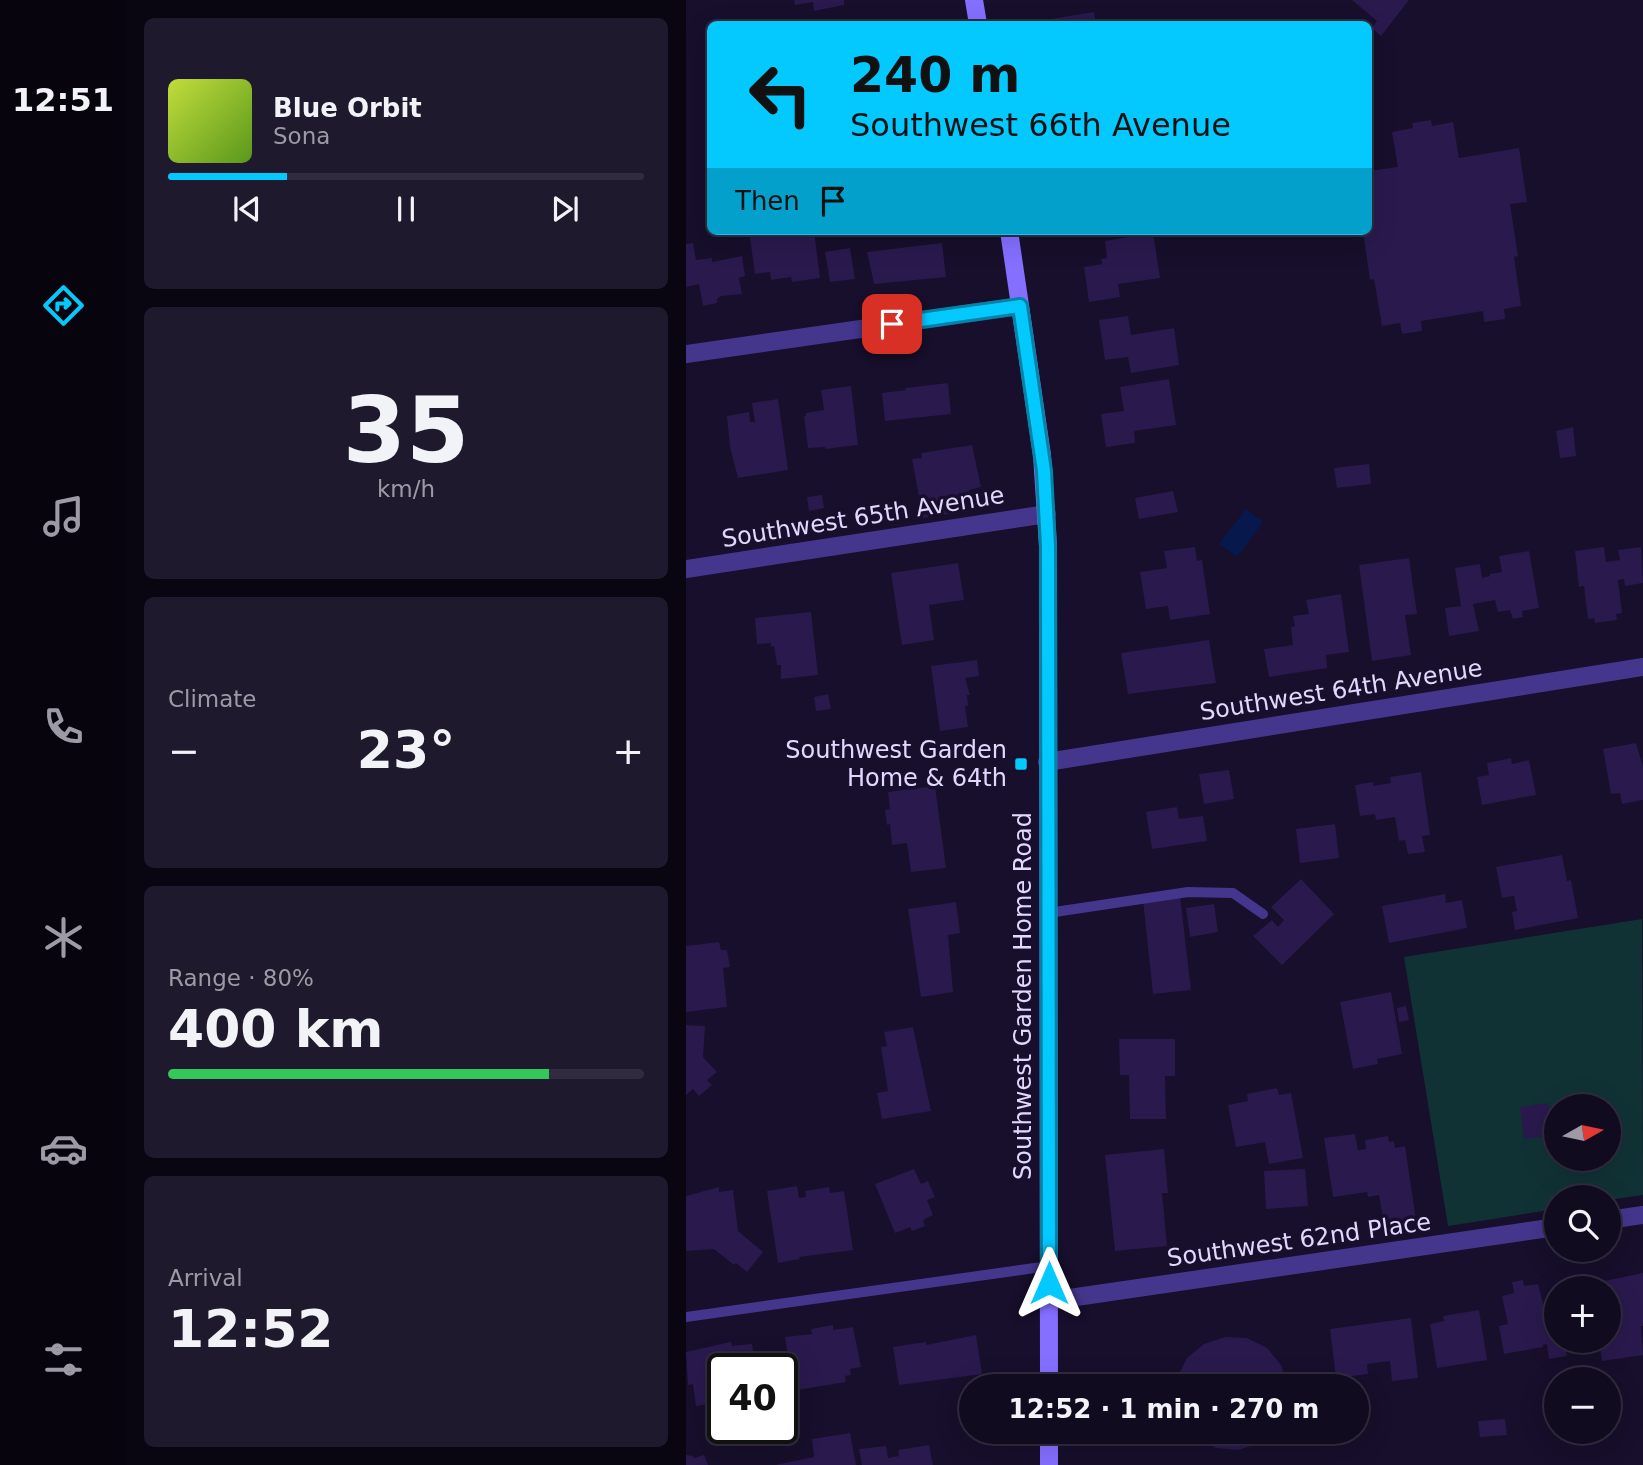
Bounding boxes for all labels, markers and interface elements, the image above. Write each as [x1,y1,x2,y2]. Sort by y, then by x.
text: 240 m [850,47,1020,104]
icon: left [735,49,826,140]
text: 12:51 [12,81,114,119]
text: Blue Orbit [273,93,422,123]
text: Southwest 66th Avenue [850,106,1231,144]
text: Sona [273,123,330,149]
icon: arrive [814,182,852,220]
text: Then [735,186,800,216]
icon: previous [228,190,266,228]
icon: pause [387,190,425,228]
icon: next [546,190,584,228]
icon: directions [39,281,88,330]
pin [862,294,922,354]
icon: arrive [873,305,911,343]
text: 35 [343,378,469,483]
text: km/h [377,476,435,502]
street label: Southwest 65th Avenue [720,481,1006,553]
icon: music [39,492,88,541]
street label: Southwest 64th Avenue [1198,654,1484,726]
text: Climate [168,686,257,712]
icon: phone [39,702,88,751]
text: 23° [357,720,455,780]
text: − [168,729,200,773]
text: + [612,729,644,773]
place label: Southwest Garden Home & 64th [785,736,1007,792]
marker: Southwest Garden Home & 64th [1013,756,1029,772]
street label: Southwest Garden Home Road [1009,812,1037,1180]
icon: climate [39,913,88,962]
text: Range · 80% [168,965,314,991]
text: 400 km [168,999,383,1059]
north arrow [1544,1094,1620,1171]
map controls [1544,1094,1621,1444]
icon: car [39,1124,88,1173]
button: search [1544,1185,1621,1262]
street label: Southwest 62nd Place [1165,1208,1433,1272]
position arrow [1012,1246,1086,1320]
text: Arrival [168,1265,243,1291]
button: + [1544,1276,1621,1353]
text: 12:52 [168,1299,334,1359]
icon: filters [39,1335,88,1384]
speed limit sign: 40 [707,1353,798,1444]
button: − [1544,1367,1621,1444]
text: 12:52 · 1 min · 270 m [1009,1394,1319,1424]

